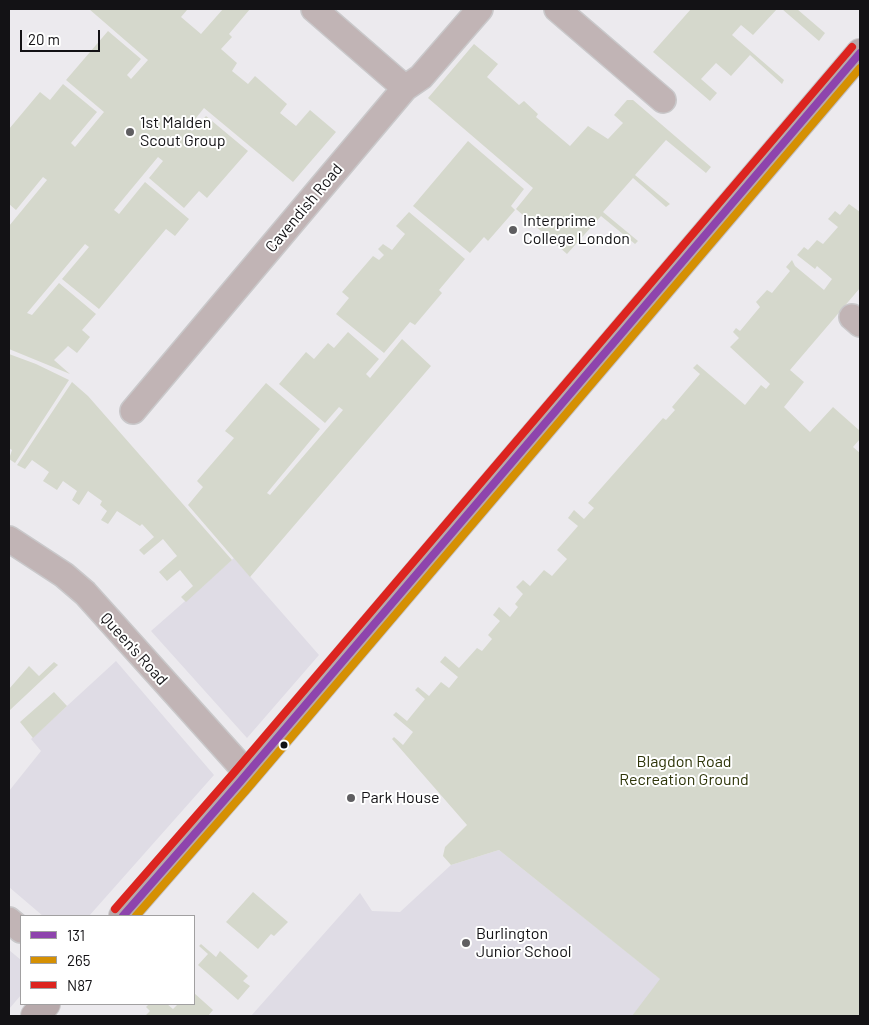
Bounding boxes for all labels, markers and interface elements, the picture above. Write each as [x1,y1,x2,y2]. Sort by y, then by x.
scale bar [22,20,102,52]
text: 20 m [28,30,60,48]
place label: 1st Malden Scout Group [140,113,226,151]
marker: 1st Malden Scout Group [124,126,136,138]
street label: Cavendish Road [261,160,347,256]
place label: Interprime College London [523,211,630,249]
marker: Interprime College London [507,224,519,236]
street label: Queen's Road [96,609,172,689]
unlabelled marker [279,740,289,750]
park label: Blagdon Road Recreation Ground [619,752,749,790]
place label: Park House [361,788,440,808]
marker: Park House [345,792,357,804]
legend [20,915,195,1005]
place label: Burlington Junior School [476,924,572,962]
text: 131 [67,926,85,944]
marker: Burlington Junior School [460,937,472,949]
text: 265 [67,951,90,969]
text: N87 [67,976,92,994]

